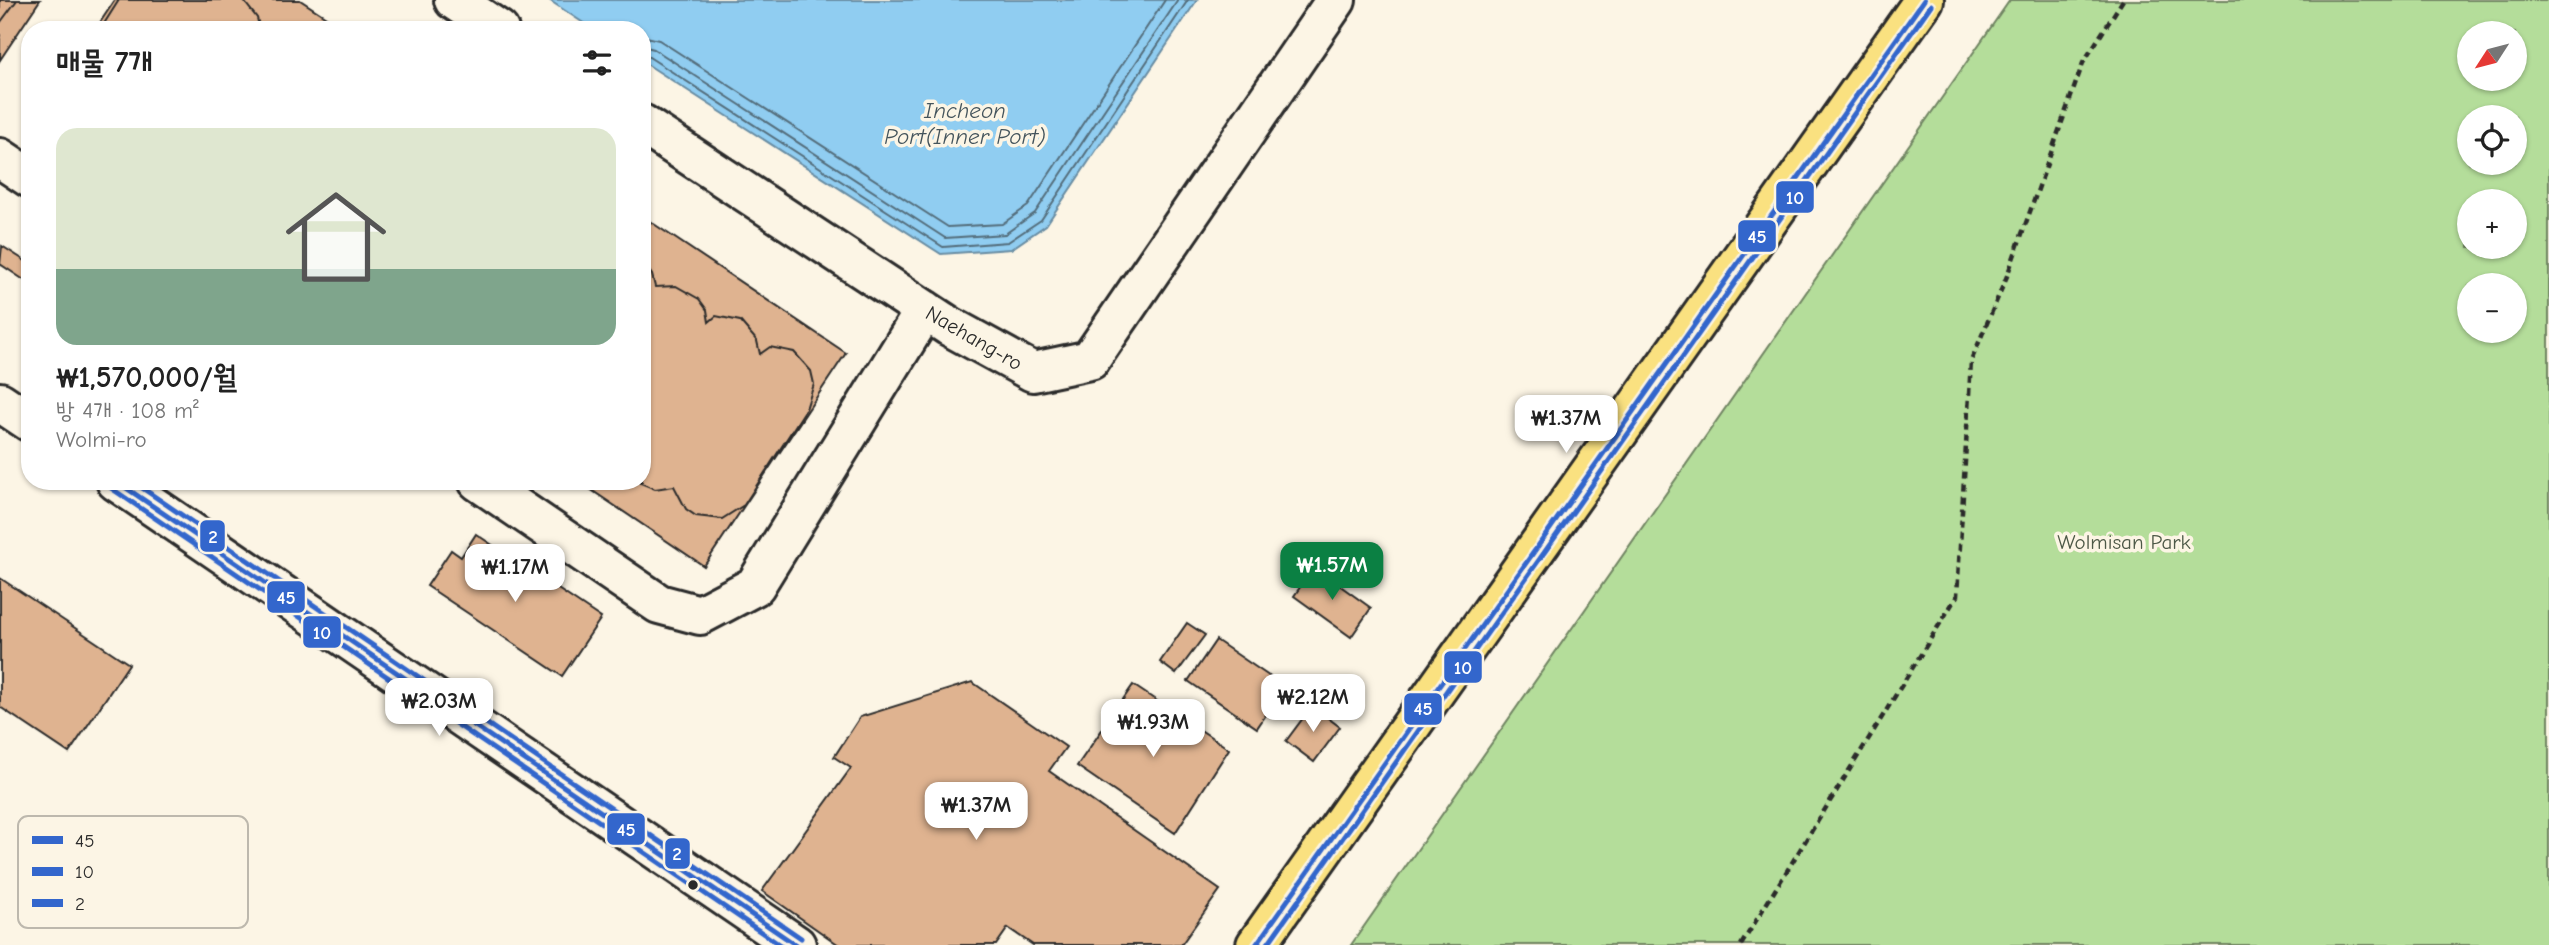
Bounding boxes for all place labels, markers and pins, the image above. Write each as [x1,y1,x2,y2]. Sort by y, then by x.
pin: ₩1.37M [1509,396,1623,455]
pin: ₩1.57M [1275,542,1389,602]
pin: ₩1.17M [458,544,572,604]
pin: ₩2.12M [1256,674,1370,734]
pin: ₩2.03M [382,678,496,738]
pin: ₩1.93M [1096,700,1210,759]
pin: ₩1.37M [919,782,1033,842]
unlabelled marker [686,878,700,892]

